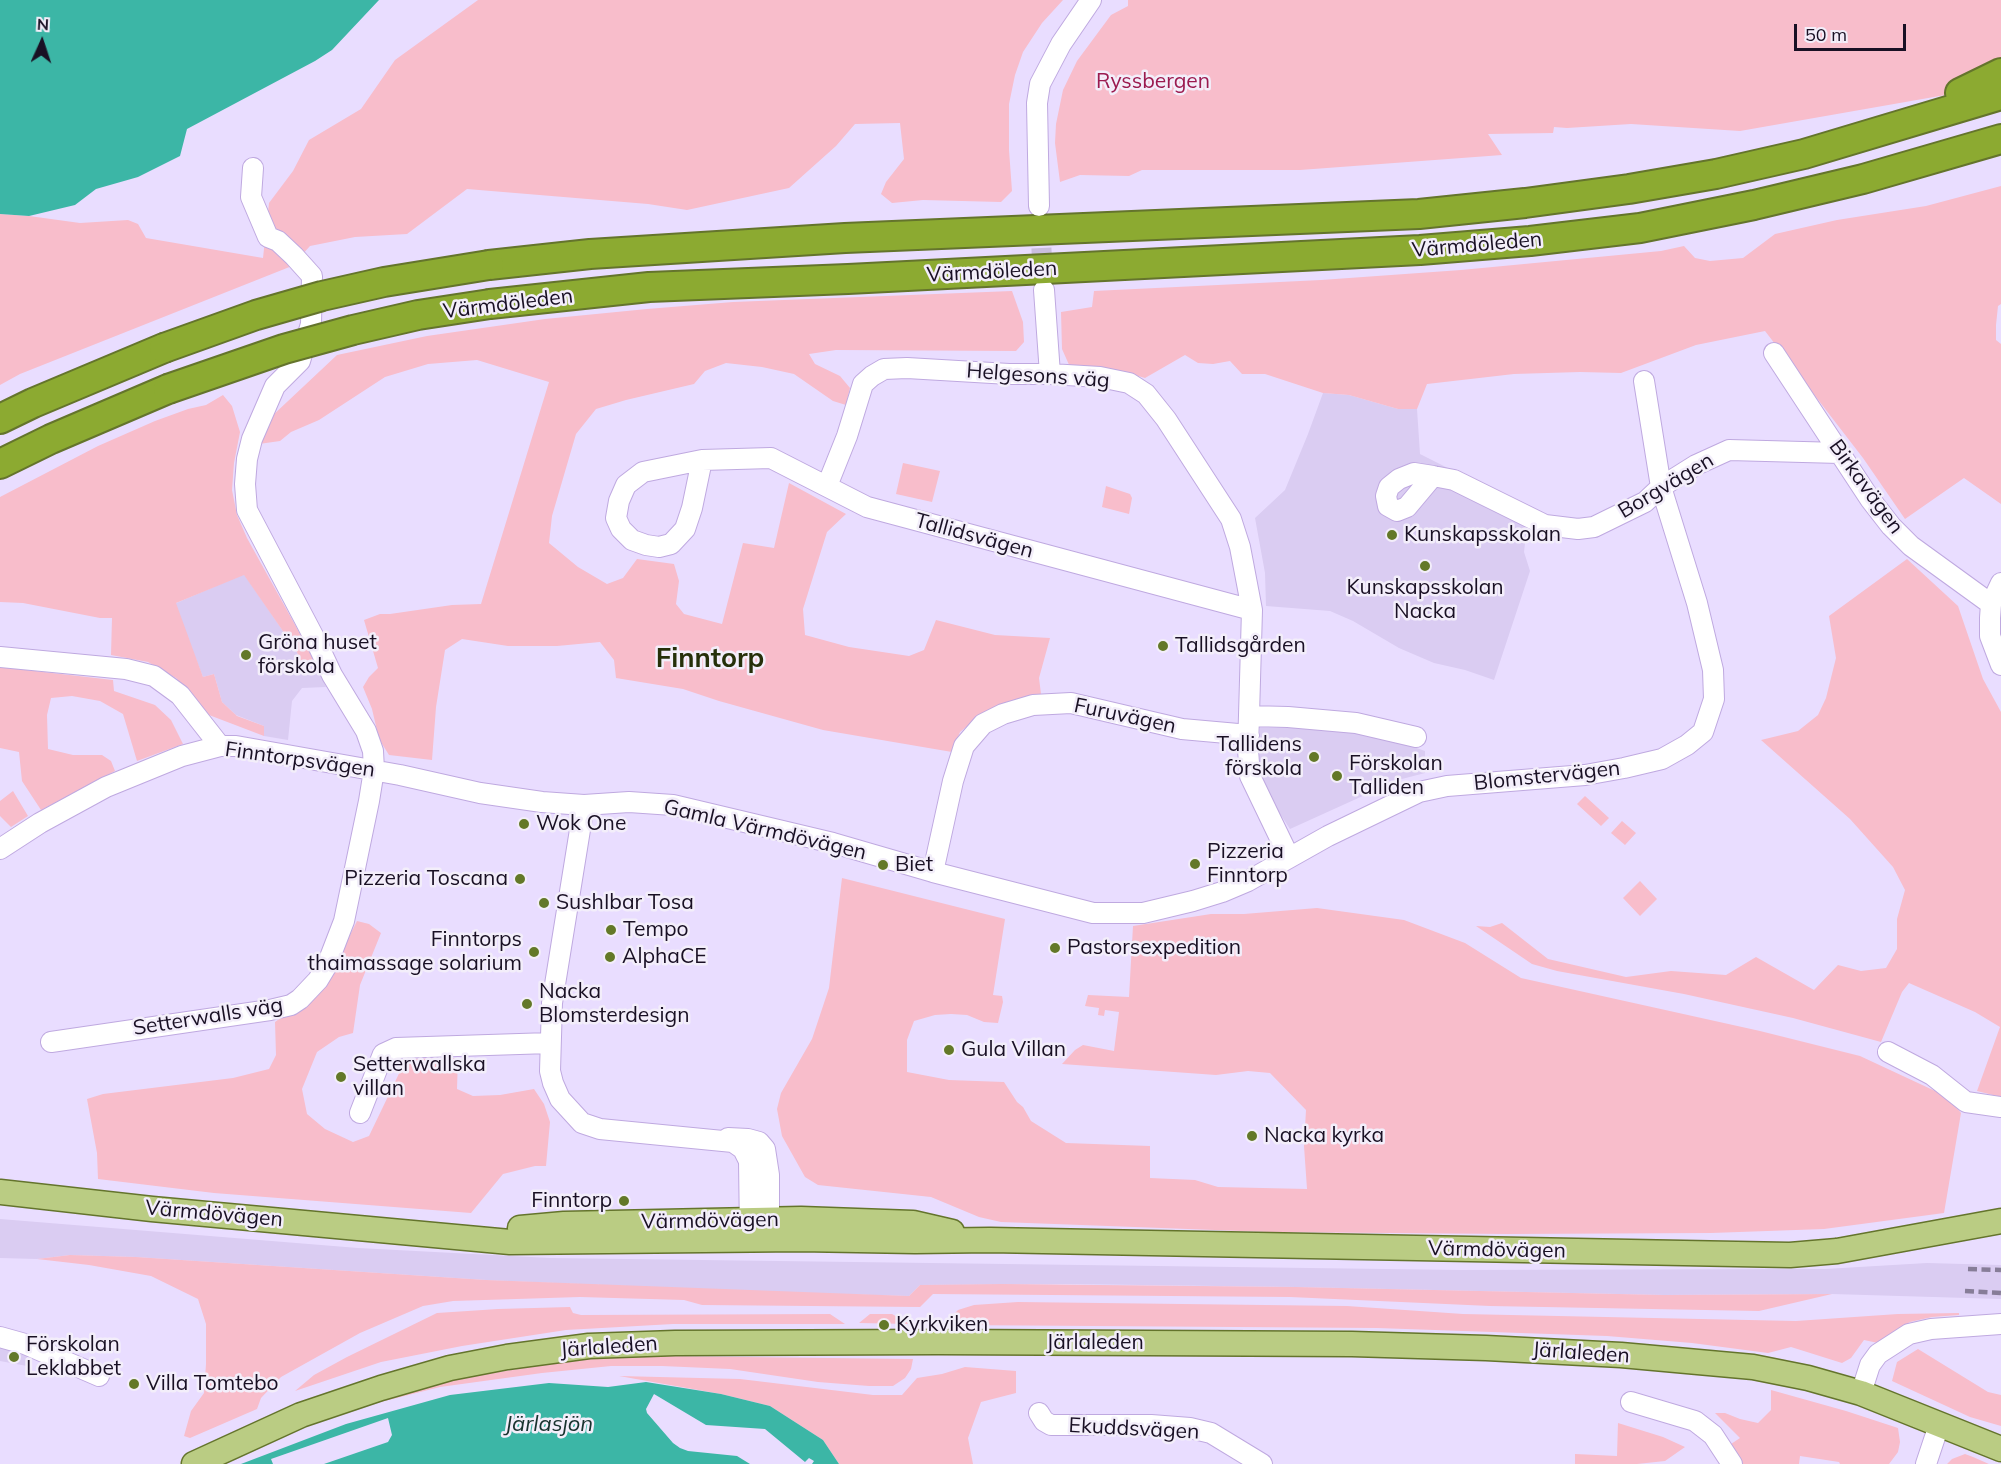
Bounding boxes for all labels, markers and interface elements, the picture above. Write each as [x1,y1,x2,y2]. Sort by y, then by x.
north arrow [12,12,72,72]
scale bar [1797,12,1910,50]
text: N [36,14,50,34]
text: 50 m [1805,23,1847,46]
park label: Ryssbergen [1096,69,1210,95]
street label: Värmdöleden [1411,227,1543,263]
street label: Värmdöleden [926,256,1058,288]
street label: Värmdöleden [442,284,574,324]
street label: Helgesons väg [965,358,1111,394]
street label: Birkavägen [1823,435,1909,539]
street label: Borgvägen [1614,448,1718,524]
street label: Tallidsvägen [912,508,1036,564]
place label: Kunskapsskolan [1404,522,1561,548]
marker: Kunskapsskolan [1385,528,1399,542]
marker: Kunskapsskolan Nacka [1418,559,1432,573]
place label: Kunskapsskolan Nacka [1346,575,1504,625]
place label: Gröna huset förskola [258,630,377,680]
place label: Tallidsgården [1175,633,1306,659]
marker: Tallidsgården [1156,639,1170,653]
district label: Finntorp [656,643,764,675]
marker: Gröna huset förskola [239,648,253,662]
street label: Furuvägen [1072,693,1178,739]
place label: Tallidens förskola [1217,732,1302,782]
street label: Finntorpsvägen [223,737,377,783]
marker: Tallidens förskola [1307,750,1321,764]
place label: Förskolan Talliden [1349,751,1443,801]
street label: Blomstervägen [1473,756,1621,796]
marker: Förskolan Talliden [1330,769,1344,783]
street label: Gamla Värmdövägen [661,794,869,866]
place label: Wok One [536,811,626,837]
marker: Wok One [517,817,531,831]
place label: Pizzeria Finntorp [1207,839,1288,889]
place label: Biet [895,852,933,878]
marker: Pizzeria Finntorp [1188,857,1202,871]
marker: Biet [876,858,890,872]
place label: Pizzeria Toscana [344,866,508,892]
marker: Pizzeria Toscana [513,872,527,886]
place label: SushIbar Tosa [556,890,694,916]
marker: SushIbar Tosa [537,896,551,910]
place label: Tempo [623,917,689,943]
marker: Tempo [604,923,618,937]
place label: Finntorps thaimassage solarium [308,927,522,977]
place label: Pastorsexpedition [1067,935,1241,961]
marker: Pastorsexpedition [1048,941,1062,955]
place label: AlphaCE [622,944,707,970]
marker: Finntorps thaimassage solarium [527,945,541,959]
marker: AlphaCE [603,950,617,964]
place label: Nacka Blomsterdesign [539,979,690,1029]
street label: Setterwalls väg [131,993,285,1041]
marker: Nacka Blomsterdesign [520,997,534,1011]
place label: Gula Villan [961,1037,1066,1063]
marker: Gula Villan [942,1043,956,1057]
place label: Setterwallska villan [353,1052,486,1102]
marker: Setterwallska villan [334,1070,348,1084]
place label: Nacka kyrka [1264,1123,1384,1149]
marker: Nacka kyrka [1245,1129,1259,1143]
place label: Finntorp [531,1188,612,1214]
marker: Finntorp [617,1194,631,1208]
street label: Värmdövägen [144,1195,284,1233]
street label: Värmdövägen [641,1207,779,1235]
street label: Värmdövägen [1428,1236,1566,1264]
place label: Kyrkviken [896,1312,988,1338]
marker: Kyrkviken [877,1318,891,1332]
street label: Järlaleden [1046,1330,1144,1356]
street label: Järlaleden [559,1331,659,1363]
place label: Förskolan Leklabbet [26,1332,121,1382]
street label: Järlaleden [1531,1337,1631,1369]
marker: Förskolan Leklabbet [7,1350,21,1364]
place label: Villa Tomtebo [146,1371,279,1397]
marker: Villa Tomtebo [127,1377,141,1391]
water label: Järlasjön [505,1411,593,1437]
street label: Ekuddsvägen [1068,1413,1200,1445]

